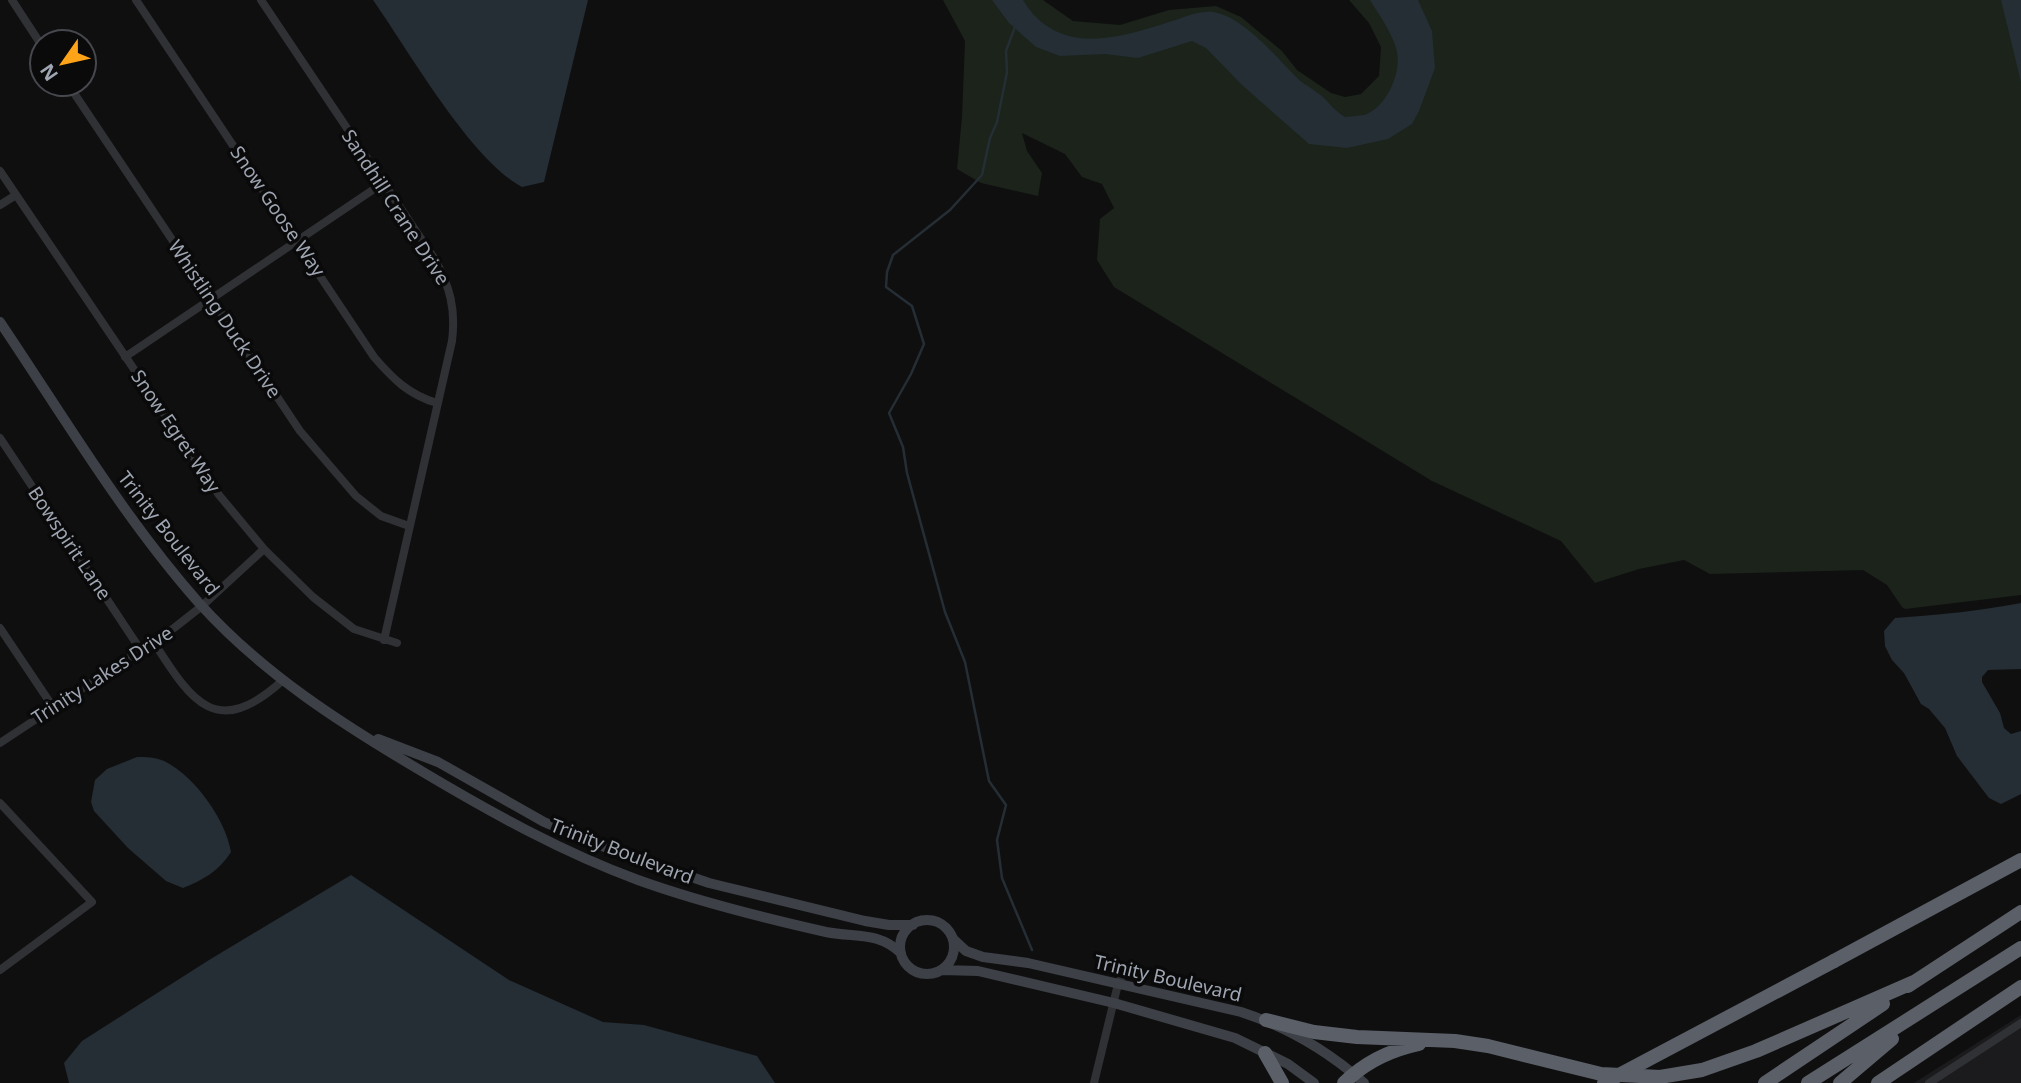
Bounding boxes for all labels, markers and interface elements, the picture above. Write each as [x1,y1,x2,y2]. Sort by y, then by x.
north arrow [28,28,98,98]
text: N [34,59,64,86]
street label: Sandhill Crane Drive [336,124,456,290]
street label: Snow Goose Way [225,141,332,282]
street label: Whistling Duck Drive [162,235,288,403]
street label: Snow Egret Way [125,364,227,498]
street label: Trinity Boulevard [112,466,226,600]
street label: Bowspirit Lane [22,481,118,605]
street label: Trinity Lakes Drive [27,620,177,730]
street label: Trinity Boulevard [547,812,697,890]
street label: Trinity Boulevard [1092,948,1244,1008]

